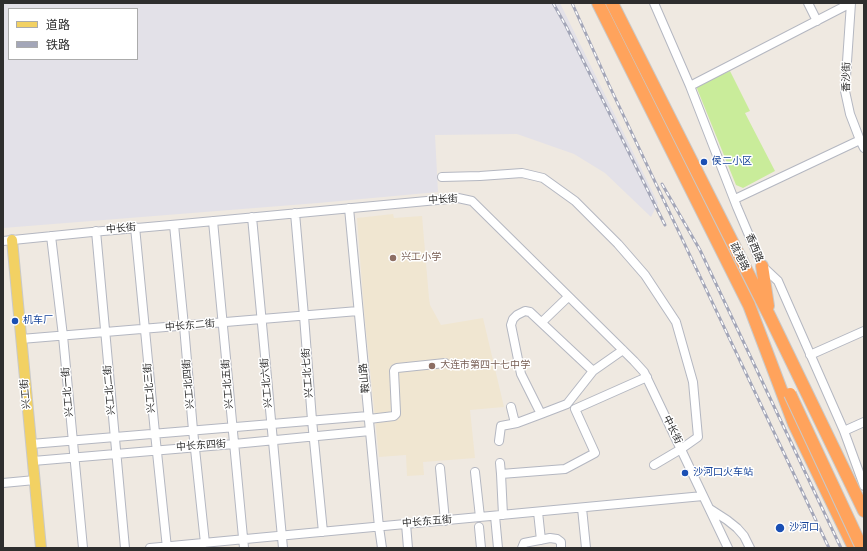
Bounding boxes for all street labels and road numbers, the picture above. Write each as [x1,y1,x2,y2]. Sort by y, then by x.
street label: 香沙街 [841,62,853,92]
street label: 中长街 [428,193,458,207]
street label: 中长街 [106,222,136,236]
street label: 香西路 [743,232,765,264]
street label: 疏港路 [727,241,751,273]
street label: 中长东二街 [165,318,215,334]
street label: 兴工北七街 [300,348,316,398]
street label: 兴工北六街 [259,358,275,408]
street label: 兴工北四街 [181,359,197,409]
street label: 兴工北五街 [220,359,236,409]
street label: 鞍山路 [357,362,373,394]
street label: 兴工北三街 [142,363,158,413]
street label: 兴工北二街 [102,365,118,415]
street label: 兴工北一街 [60,367,76,417]
street label: 兴工街 [19,379,33,409]
street label: 中长街 [660,414,684,446]
street label: 中长东四街 [176,438,226,454]
street label: 中长东五街 [402,514,452,530]

